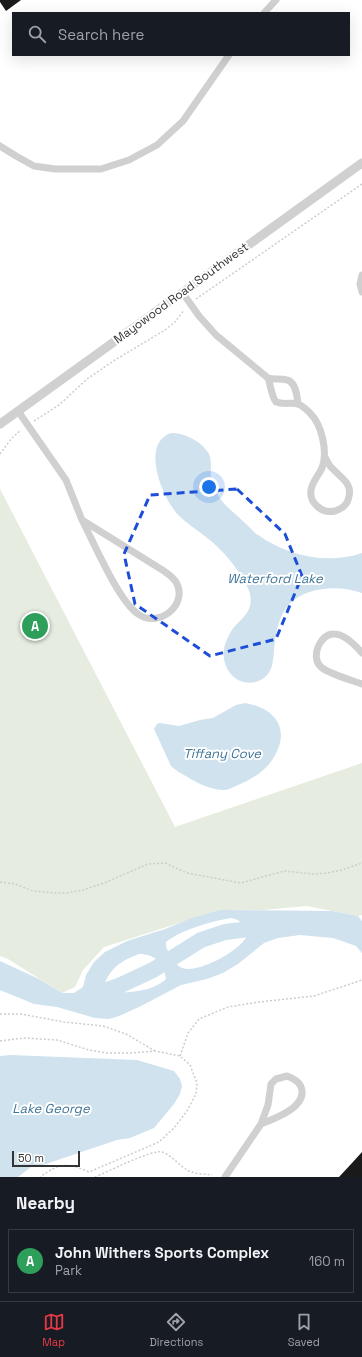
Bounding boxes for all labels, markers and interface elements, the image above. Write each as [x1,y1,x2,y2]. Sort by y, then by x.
search box [12,12,350,56]
icon: search [26,23,48,45]
text: Search here [58,25,144,44]
street label: Mayowood Road Southwest [110,239,252,347]
your location [199,477,219,497]
water label: Waterford Lake [227,570,324,587]
pin: A [22,611,48,641]
water label: Tiffany Cove [183,745,262,762]
water label: Lake George [12,1100,91,1117]
scale bar [12,1149,80,1168]
text: 50 m [18,1151,44,1165]
text: Nearby [16,1192,75,1214]
text: John Withers Sports Complex [55,1243,269,1262]
text: A [26,1253,34,1270]
text: 160 m [309,1253,345,1270]
text: Park [55,1262,82,1279]
tab: Map [42,1311,65,1349]
tab: Directions [149,1311,203,1349]
tab: Saved [288,1311,320,1349]

